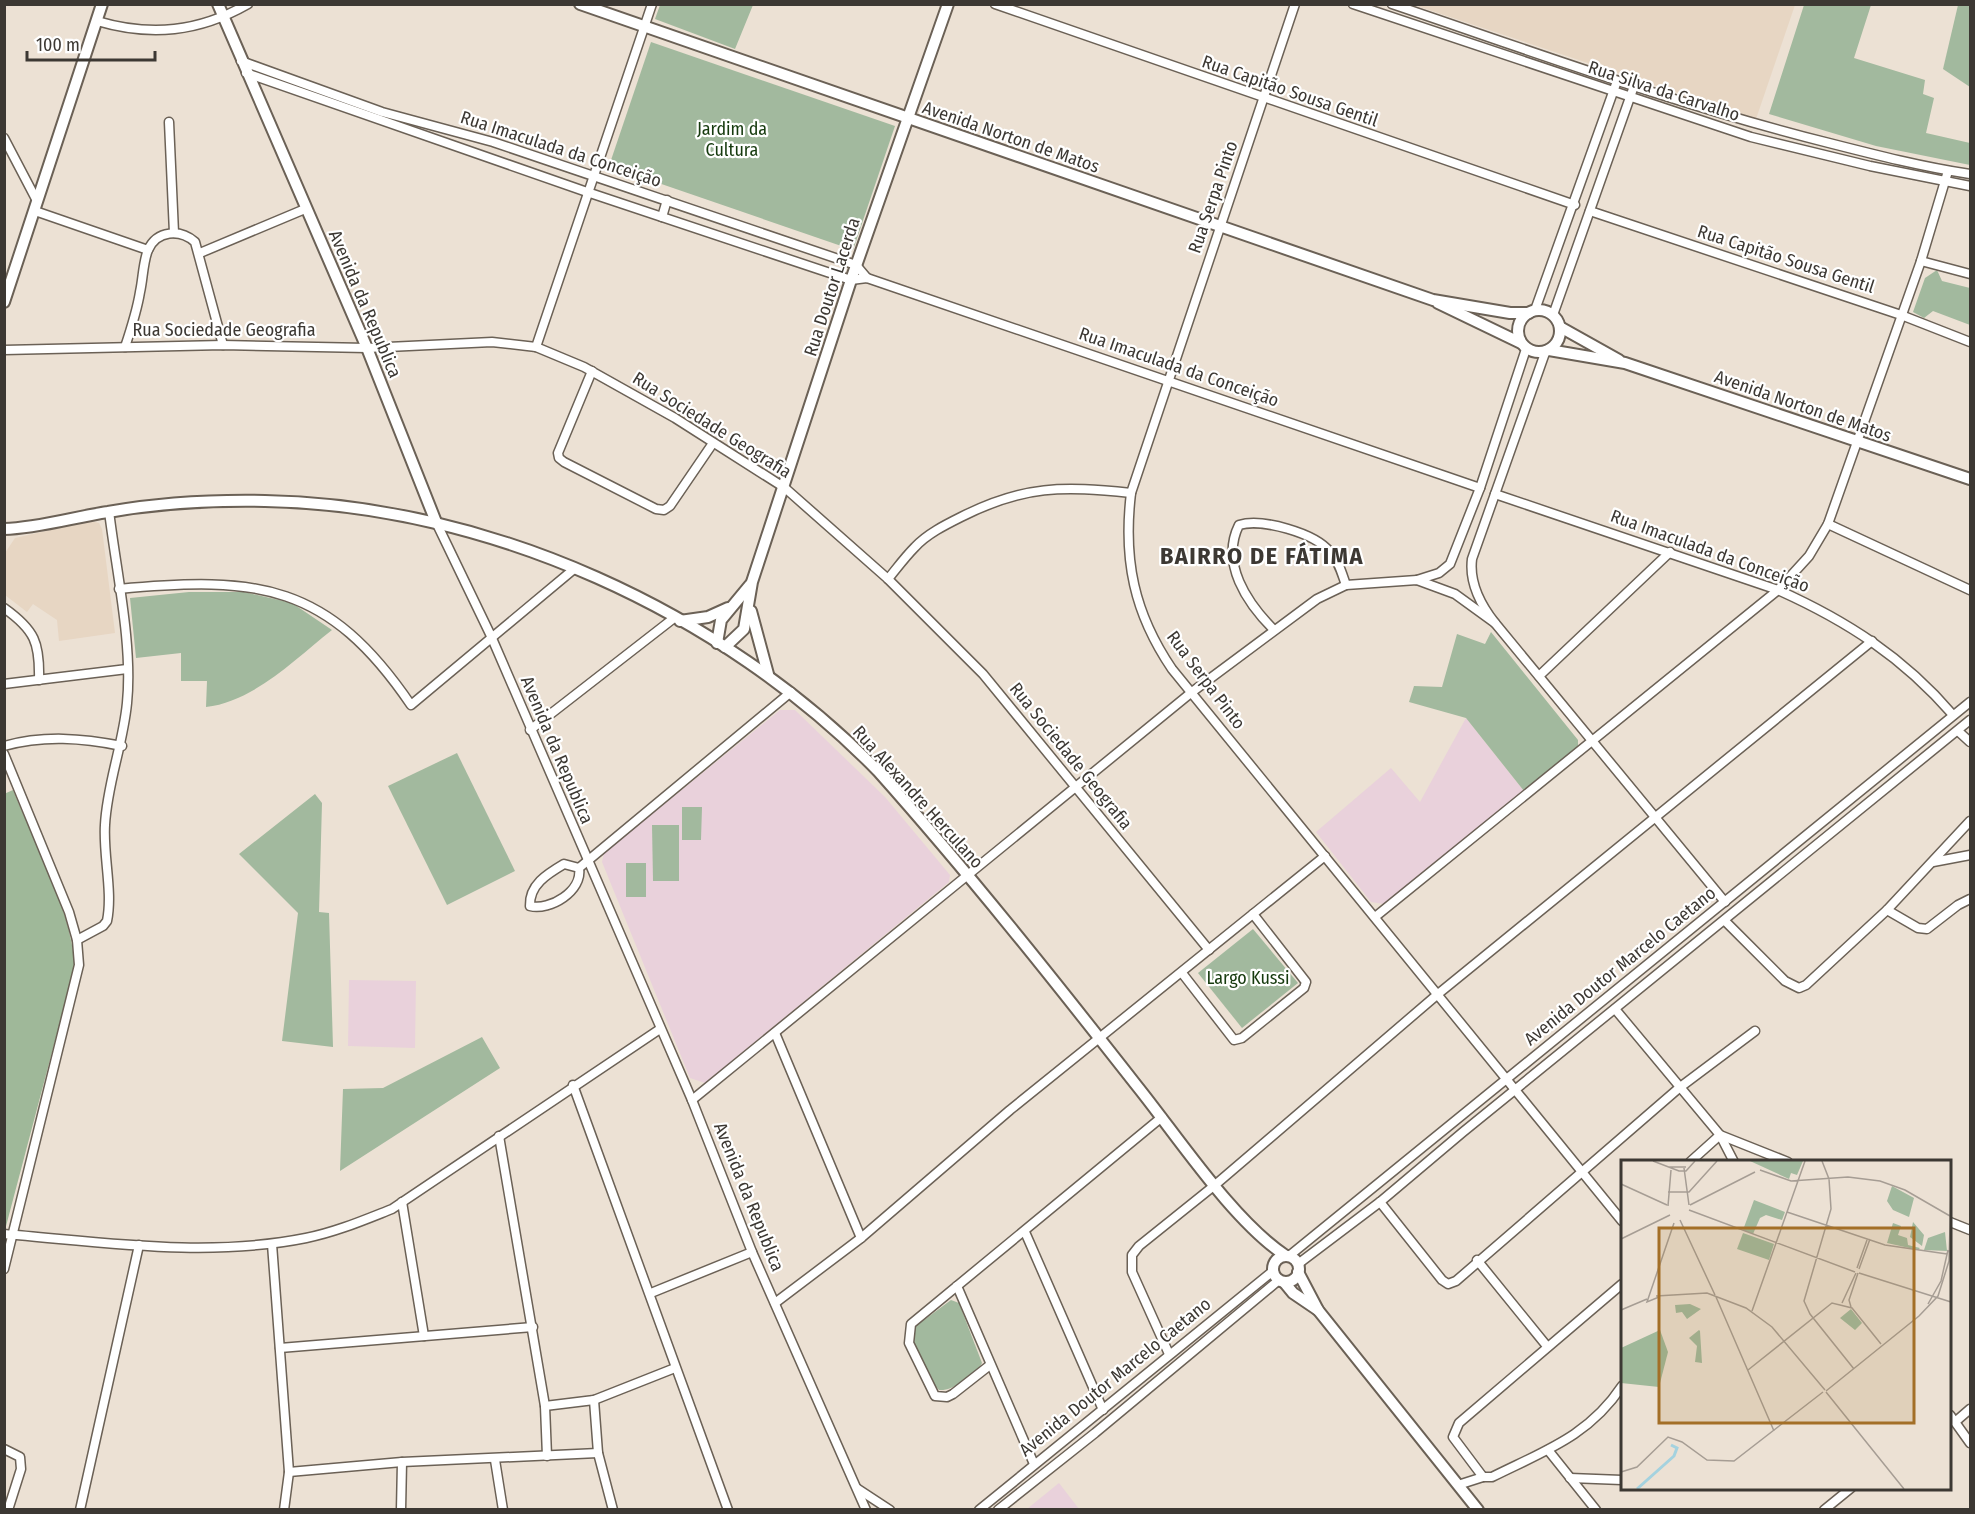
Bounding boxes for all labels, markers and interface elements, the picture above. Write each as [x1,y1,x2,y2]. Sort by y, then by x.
scale bar [27,24,154,62]
text: 100 m [36,34,80,56]
street label: Rua Capitão Sousa Gentil [1199,51,1381,132]
street label: Rua Silva da Carvalho [1585,56,1743,126]
street label: Avenida Norton de Matos [920,96,1103,178]
street label: Rua Imaculada da Conceição [458,106,664,192]
park label: Jardim da Cultura [697,118,767,161]
street label: Rua Serpa Pinto [1183,138,1243,256]
street label: Rua Doutor Lacerda [799,215,865,359]
street label: Rua Capitão Sousa Gentil [1695,220,1877,298]
street label: Avenida da Republica [324,227,406,381]
street label: Rua Sociedade Geografia [133,319,316,341]
street label: Rua Imaculada da Conceição [1076,322,1282,412]
street label: Avenida Norton de Matos [1712,365,1895,447]
street label: Rua Sociedade Geografia [629,367,796,483]
street label: Rua Imaculada da Conceição [1608,505,1812,597]
district label: BAIRRO DE FÁTIMA [1160,541,1364,570]
street label: Rua Serpa Pinto [1162,627,1250,733]
street label: Avenida da Republica [516,673,598,827]
street label: Rua Sociedade Geografia [1005,678,1137,834]
street label: Rua Alexandre Herculano [848,721,988,873]
street label: Avenida Doutor Marcelo Caetano [1520,882,1720,1050]
park label: Largo Kussi [1206,967,1290,989]
street label: Avenida da Republica [709,1119,789,1275]
inset map [1621,1160,1951,1490]
street label: Avenida Doutor Marcelo Caetano [1015,1293,1215,1461]

